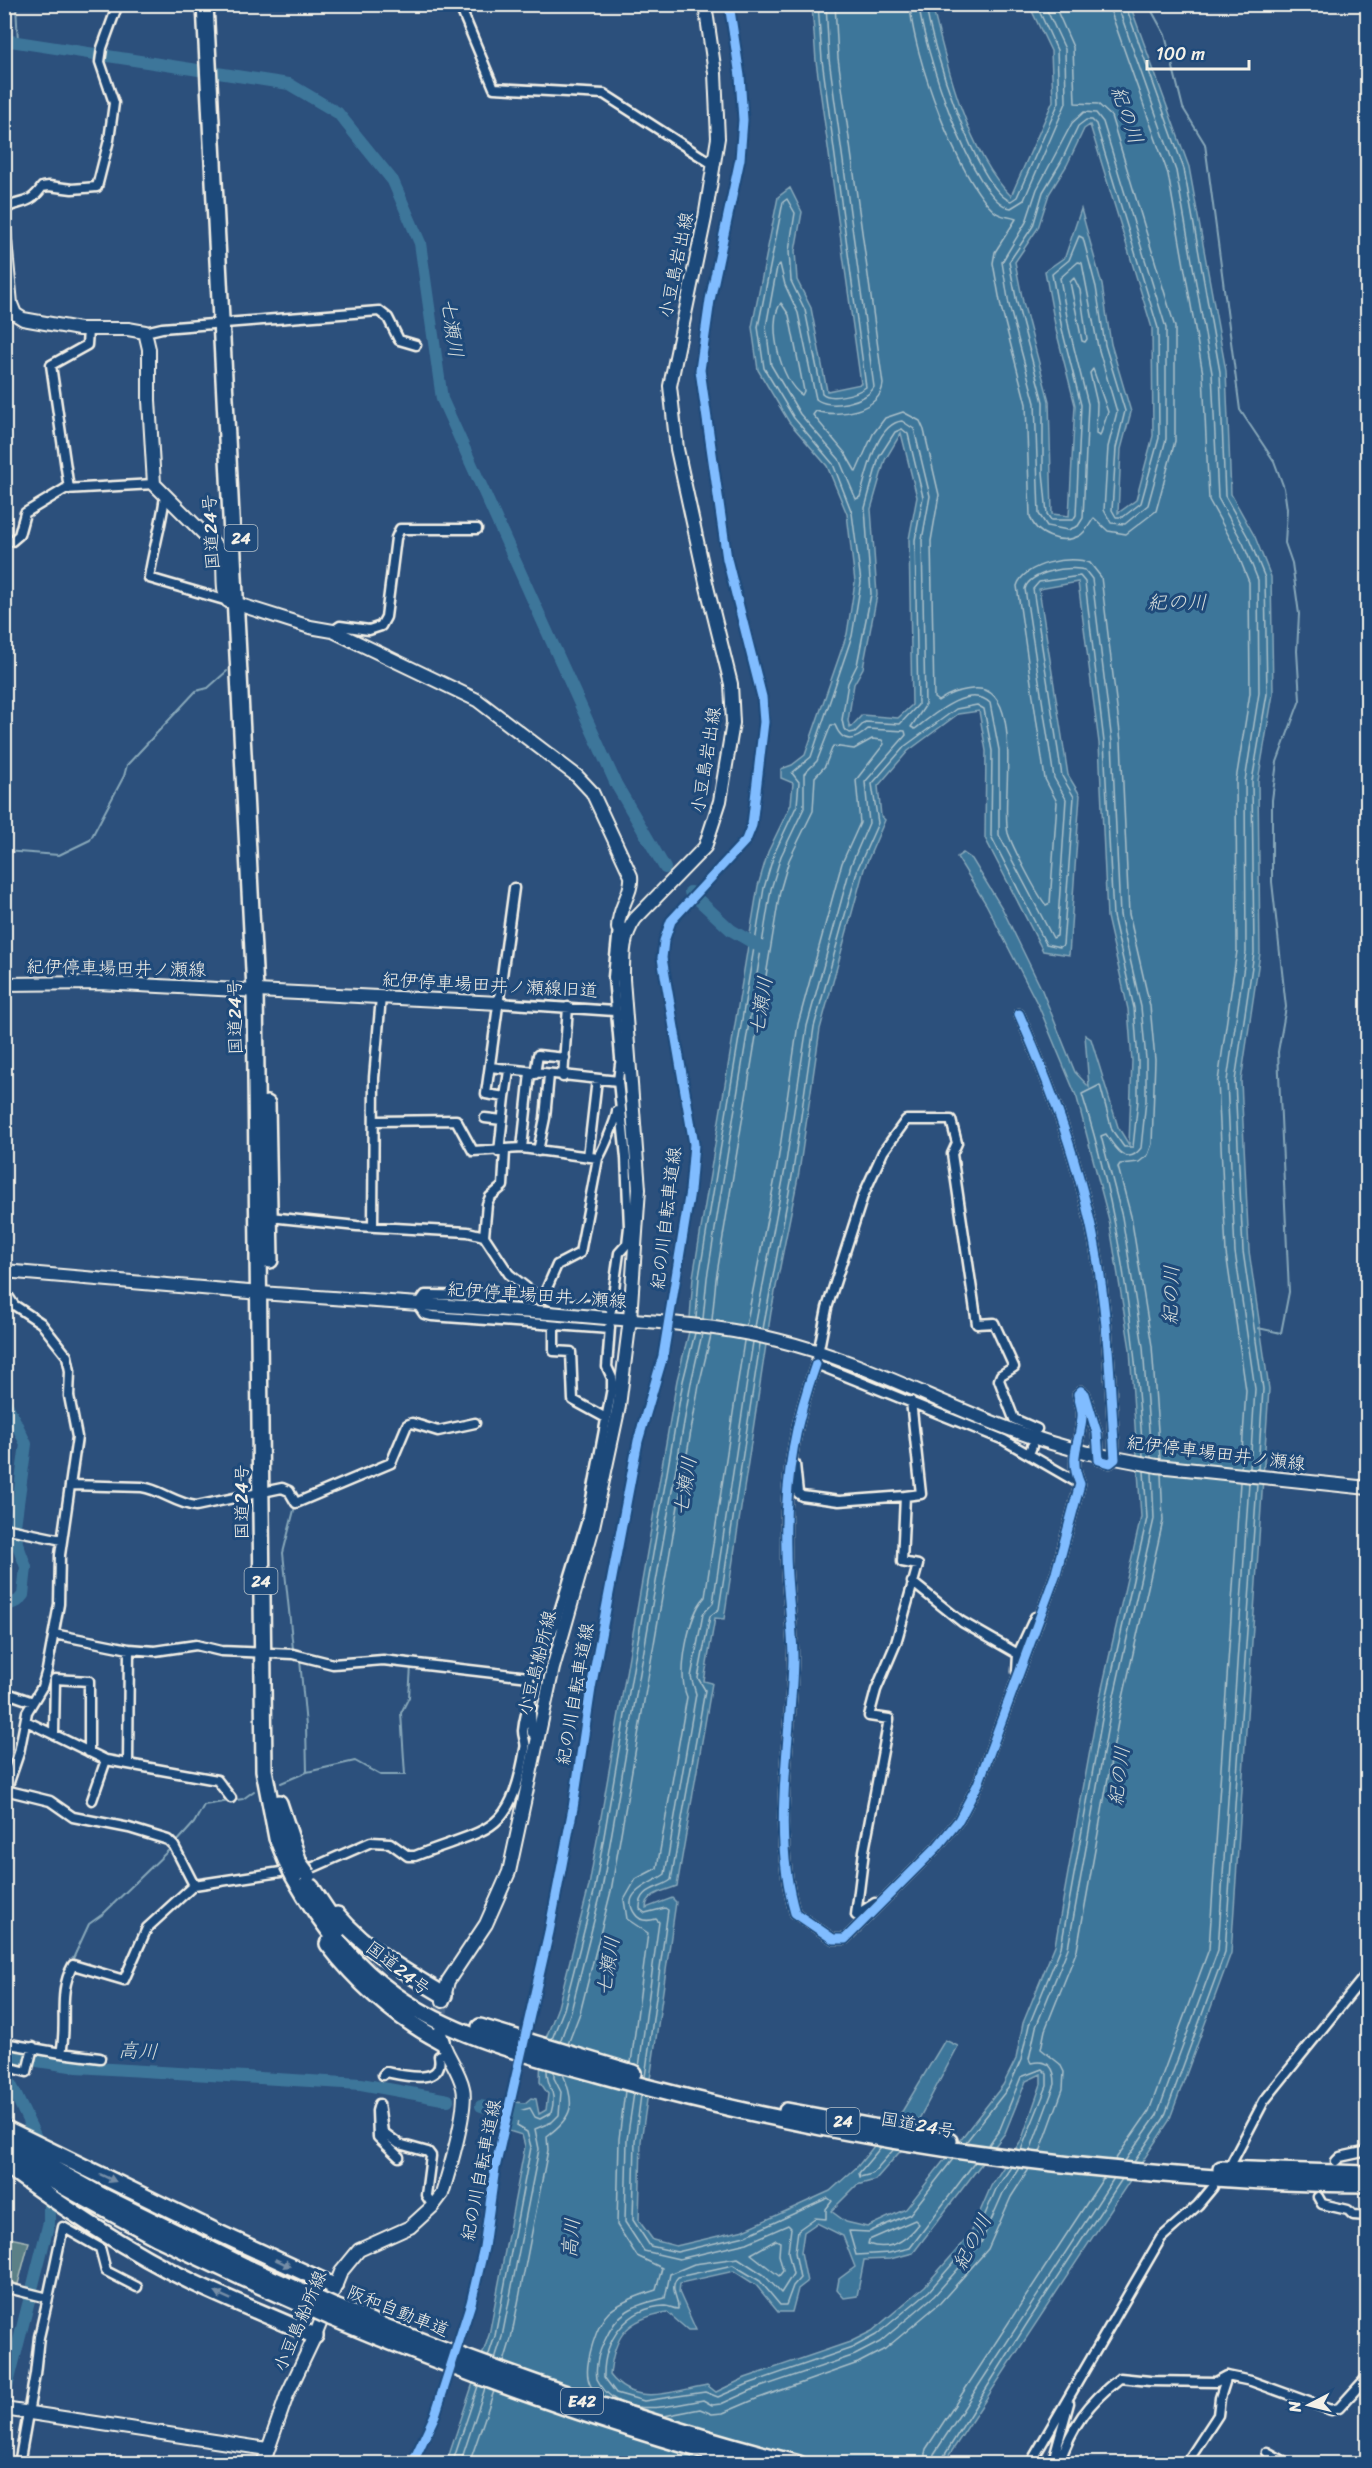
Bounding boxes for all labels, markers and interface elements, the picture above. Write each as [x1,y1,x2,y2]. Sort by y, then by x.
scale bar [1147,33,1249,71]
text: 100 m [1156,38,1205,70]
water label: 紀の川 [1101,81,1153,149]
street label: 小豆島岩出線 [649,209,703,321]
water label: 七瀬川 [430,296,474,360]
street label: 国道24号 [193,493,229,571]
road number: 24 [224,525,258,551]
water label: 紀の川 [1147,585,1207,620]
street label: 小豆島岩出線 [682,704,730,816]
street label: 紀伊停車場田井ノ瀬線 [26,950,206,986]
street label: 紀伊停車場田井ノ瀬線旧道 [381,963,599,1007]
water label: 七瀬川 [739,974,783,1038]
street label: 国道24号 [218,979,252,1055]
street label: 紀の川自転車道線 [641,1145,691,1291]
water label: 紀の川 [1152,1264,1190,1326]
street label: 紀伊停車場田井ノ瀬線 [446,1273,628,1317]
street label: 紀伊停車場田井ノ瀬線 [1125,1426,1307,1480]
water label: 七瀬川 [663,1454,707,1518]
street label: 国道24号 [226,1464,258,1540]
road number: 24 [244,1568,278,1594]
street label: 小豆島船所線 [508,1607,566,1719]
street label: 紀の川自転車道線 [547,1620,603,1768]
water label: 紀の川 [1098,1744,1140,1808]
street label: 国道24号 [358,1932,438,2004]
water label: 七瀬川 [586,1934,630,1998]
water label: 高川 [117,2032,159,2070]
street label: 紀の川自転車道線 [452,2096,510,2244]
street label: 国道24号 [878,2103,958,2147]
road number: 24 [826,2108,860,2134]
one-way arrow [99,2174,116,2183]
water label: 紀の川 [942,2207,1002,2277]
water label: 高川 [552,2217,590,2259]
one-way arrow [275,2258,292,2267]
street label: 小豆島船所線 [264,2265,336,2377]
street label: 阪和自動車道 [342,2276,454,2346]
one-way arrow [215,2291,232,2300]
north arrow [1279,2375,1339,2435]
road number: E42 [561,2388,603,2414]
text: N [1279,2399,1310,2415]

